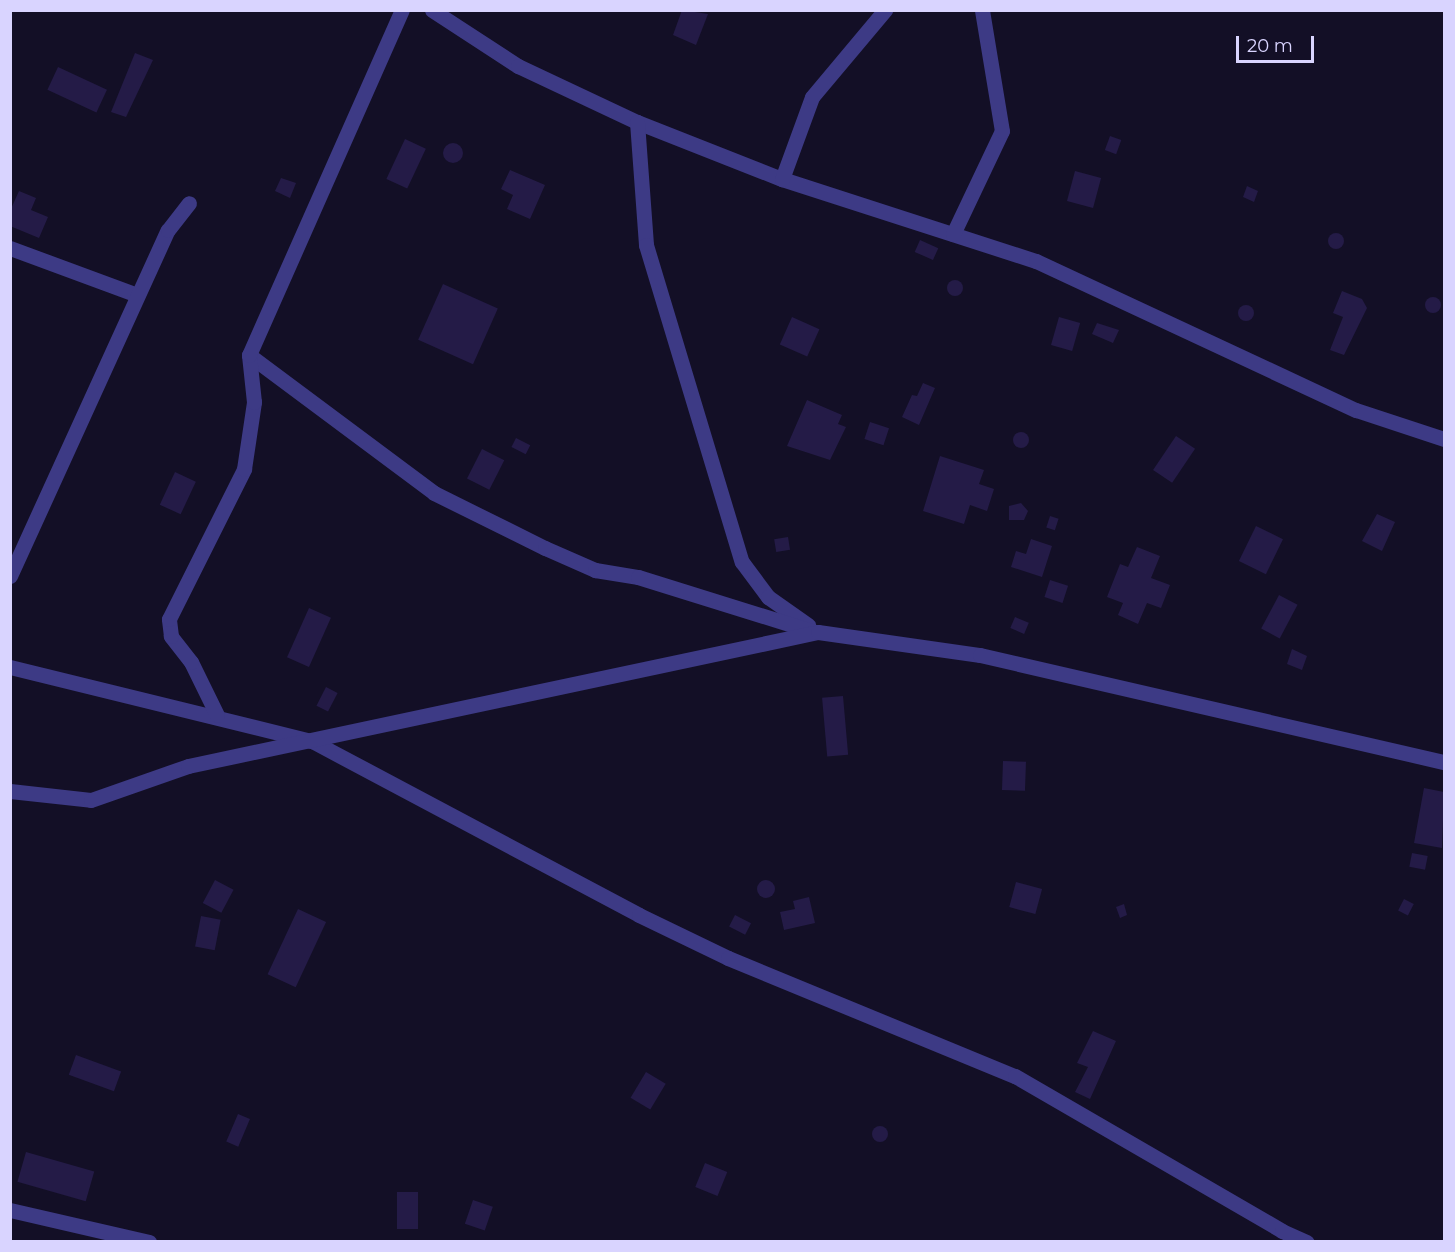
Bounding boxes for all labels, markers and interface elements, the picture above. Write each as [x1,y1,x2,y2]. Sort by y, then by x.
scale bar [1239,24,1317,62]
text: 20 m [1247,35,1293,57]

